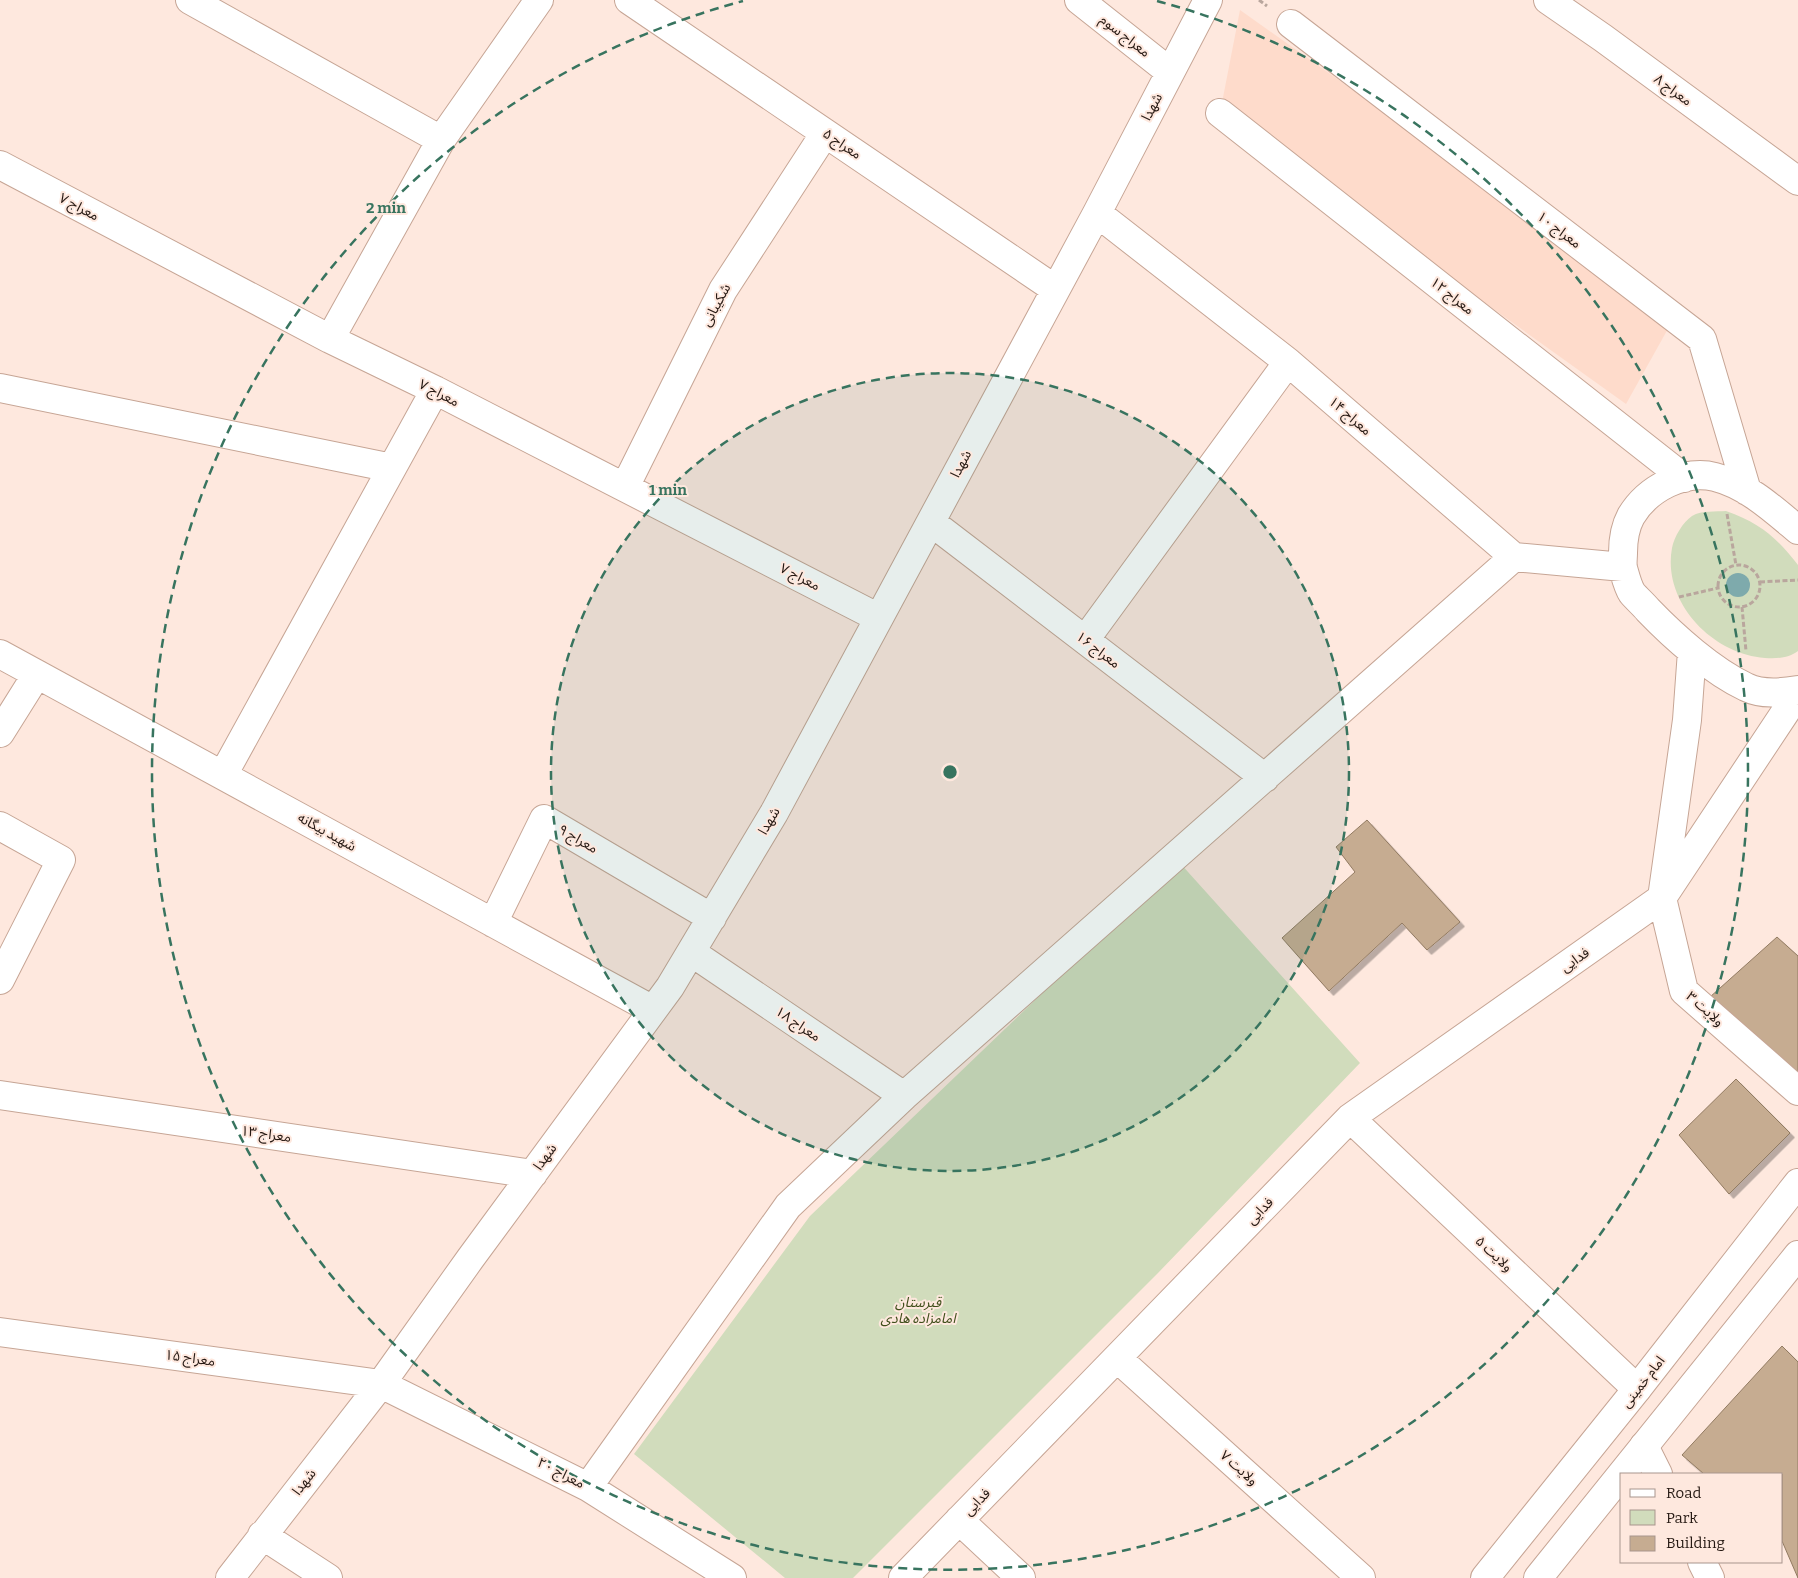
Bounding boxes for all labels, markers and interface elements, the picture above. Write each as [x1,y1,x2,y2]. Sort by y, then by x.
street label: معراج سوم [1095,11,1154,63]
street label: معراج ۸ [1649,71,1695,111]
street label: شهدا [1138,90,1166,124]
street label: معراج ۵ [818,125,865,165]
street label: معراج ۷ [55,189,102,226]
text: 2 min [366,199,406,217]
street label: معراج ۱۰ [1532,208,1584,254]
street label: معراج ۱۲ [1425,274,1477,320]
street label: شکیبانی [698,281,734,329]
street label: معراج ۷ [415,376,462,412]
street label: معراج ۱۴ [1324,393,1375,441]
street label: شهدا [947,447,975,481]
text: 1 min [649,481,687,499]
street label: معراج ۷ [776,560,823,596]
street label: معراج ۱۶ [1071,628,1123,674]
centre of rings [941,763,959,781]
street label: شهدا [754,804,784,838]
street label: شهید بیگانه [295,809,359,855]
street label: معراج ۹ [554,821,601,859]
street label: فدایی [1557,944,1593,976]
street label: ولایت ۳ [1683,988,1727,1030]
street label: معراج ۱۸ [771,1003,824,1047]
street label: معراج ۱۳ [239,1122,292,1148]
street label: شهدا [530,1140,560,1174]
street label: فدایی [1243,1194,1277,1228]
street label: ولایت ۵ [1472,1233,1516,1275]
park label: قبرستان امامزاده هادی [880,1294,957,1327]
street label: معراج ۱۵ [163,1346,216,1372]
street label: امام خمینی [1618,1353,1670,1412]
street label: ولایت ۷ [1217,1447,1261,1489]
street label: معراج ۲۰ [534,1454,588,1494]
street label: شهدا [288,1465,320,1499]
legend [1620,1473,1783,1563]
text: Road [1666,1484,1701,1502]
street label: فدایی [960,1485,994,1519]
text: Park [1666,1509,1698,1527]
text: Building [1666,1534,1725,1552]

